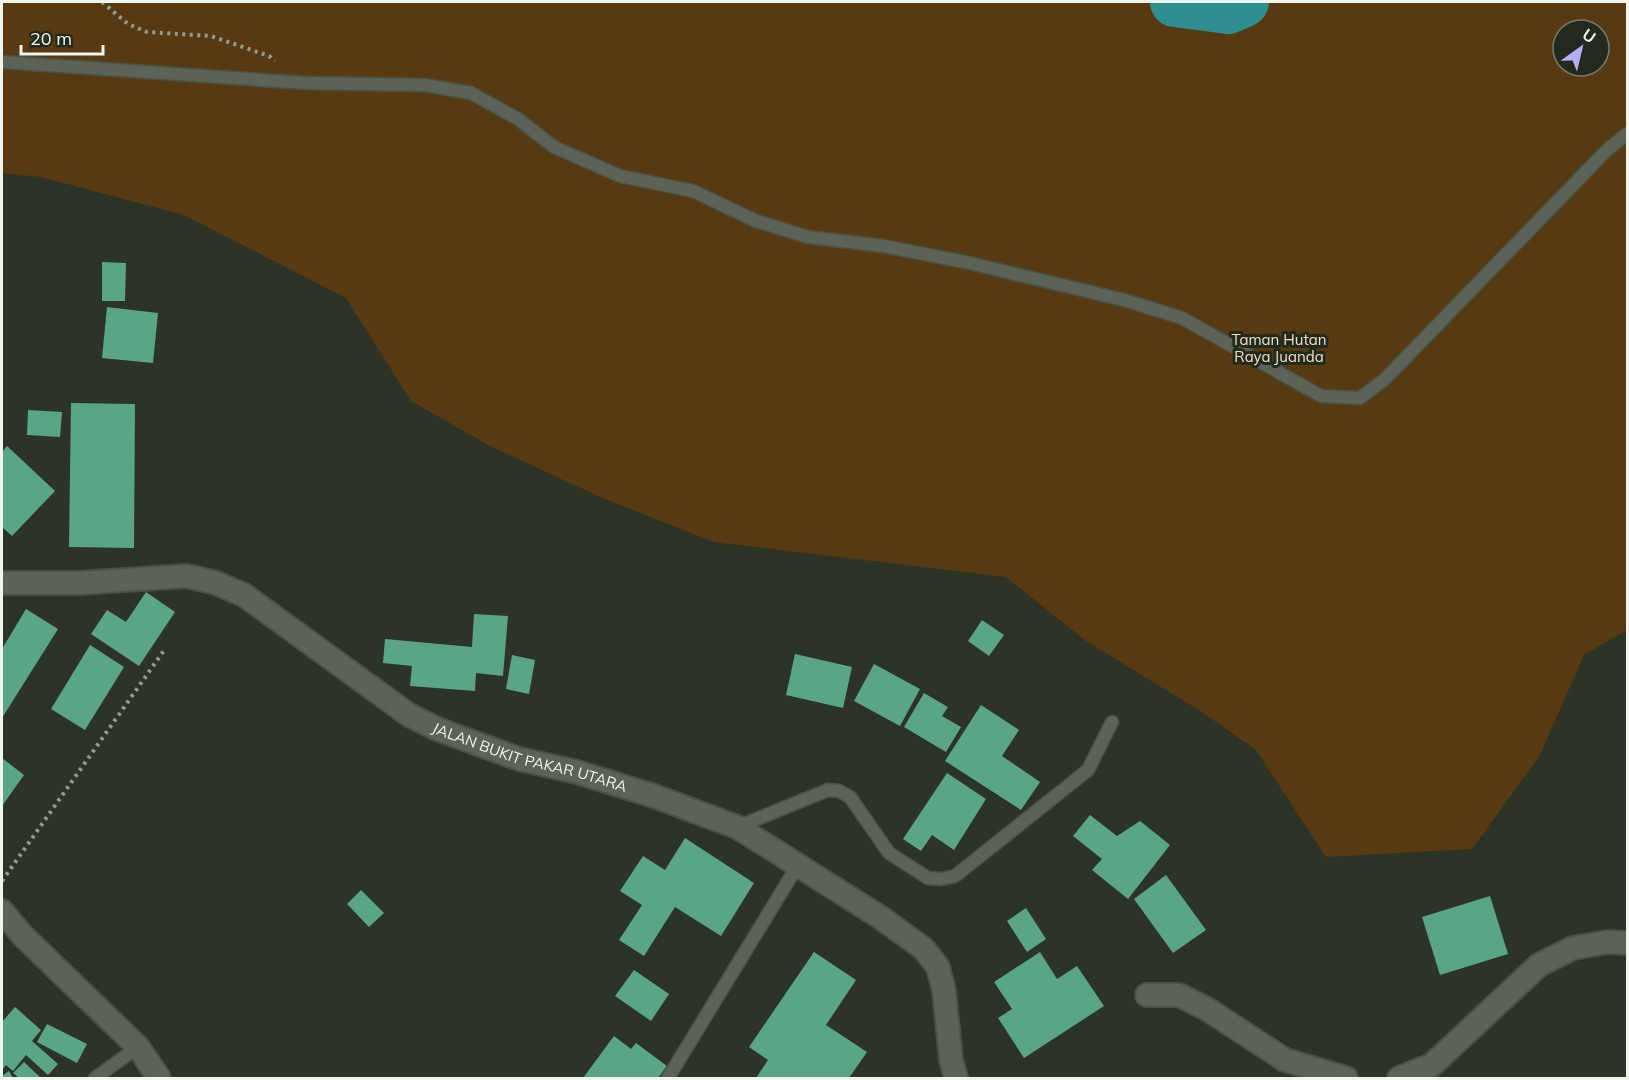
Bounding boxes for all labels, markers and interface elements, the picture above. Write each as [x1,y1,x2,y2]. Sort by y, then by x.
scale bar [21,18,104,56]
north arrow [1551,18,1611,78]
text: U [1579,24,1600,47]
text: 20 m [30,27,72,50]
park label: Taman Hutan Raya Juanda [1232,330,1326,366]
street label: JALAN BUKIT PAKAR UTARA [429,718,629,796]

